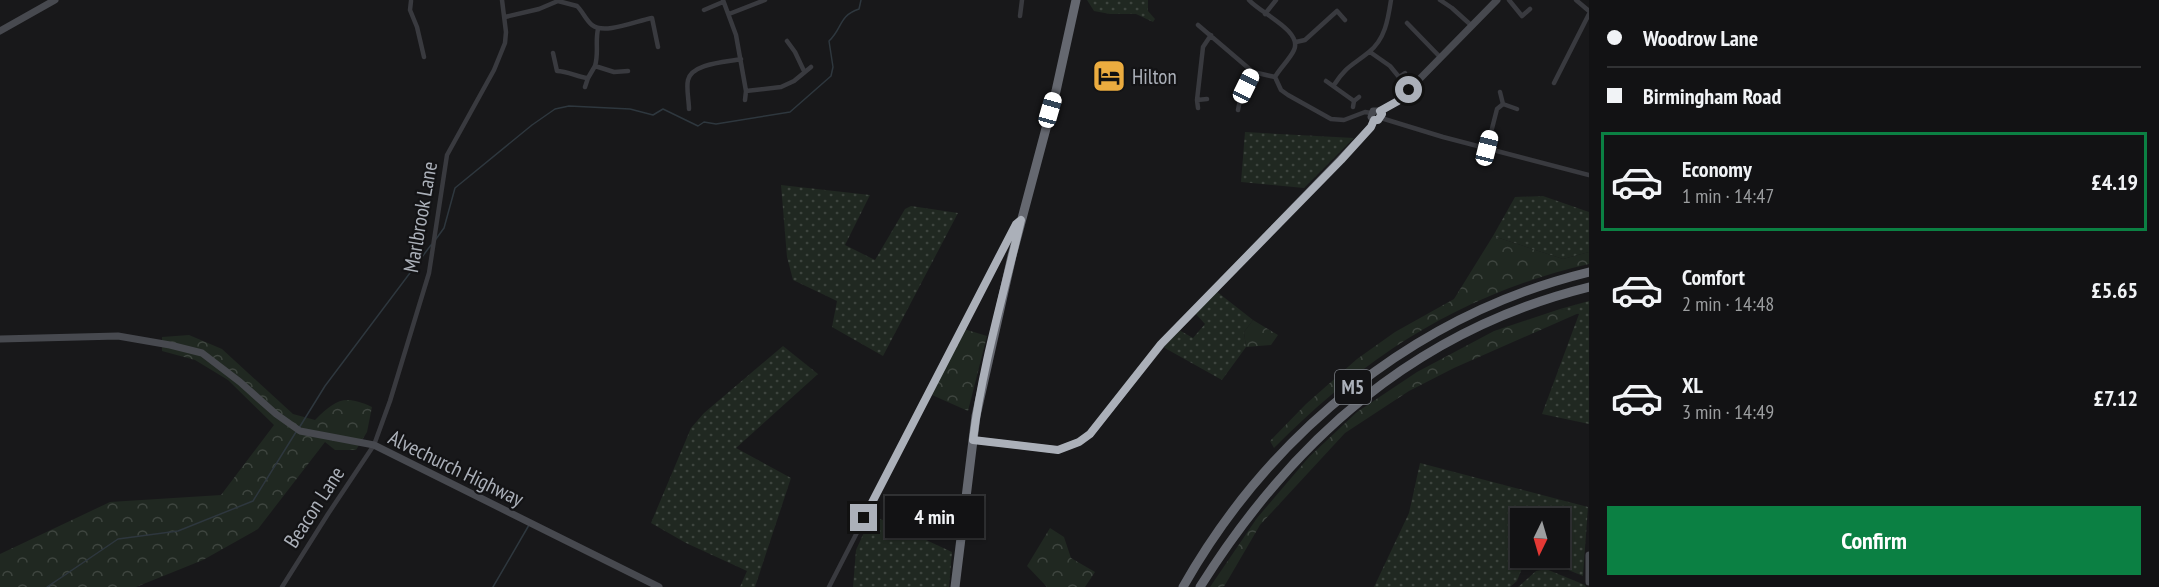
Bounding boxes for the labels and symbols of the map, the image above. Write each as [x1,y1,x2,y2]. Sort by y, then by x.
hotel icon: Hilton [1091,58,1127,94]
place label: Hilton [1132,63,1177,90]
car [1230,66,1262,106]
route start [1395,76,1422,103]
car [1036,90,1064,130]
car [1474,128,1500,168]
street label: Marlbrook Lane [397,159,443,275]
road number: M5 [1335,370,1371,404]
street label: Alvechurch Highway [384,424,528,512]
street label: Beacon Lane [278,461,350,553]
callout: 4 min [885,497,984,539]
route end [850,504,877,531]
north arrow [1510,508,1570,568]

